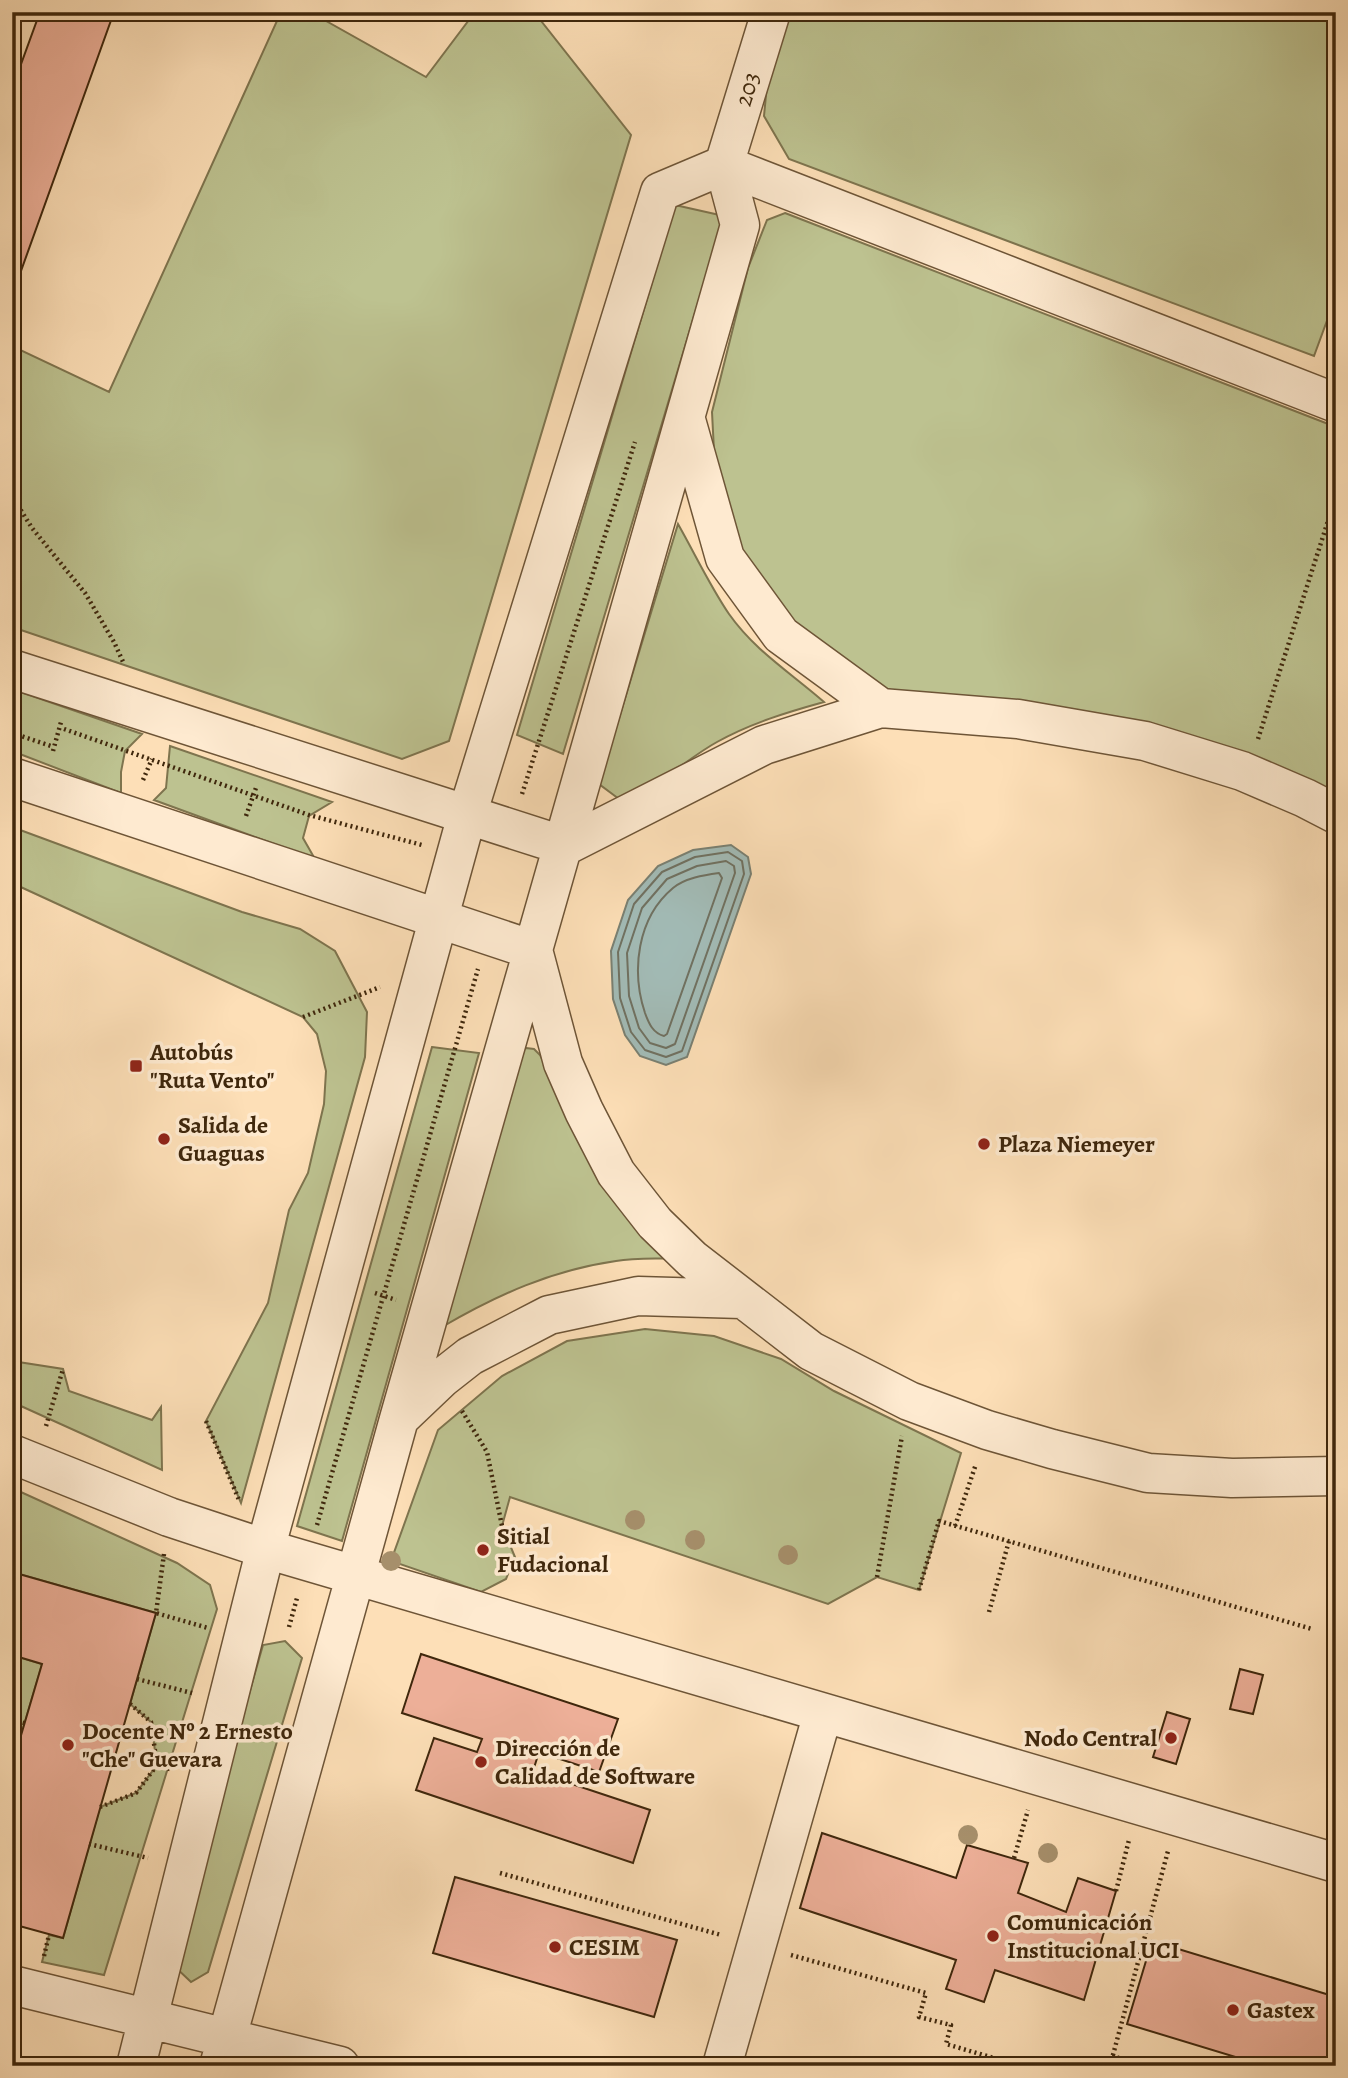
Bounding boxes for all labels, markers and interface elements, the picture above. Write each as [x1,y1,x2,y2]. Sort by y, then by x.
street label: 203 [727,68,767,110]
place label: Autobús "Ruta Vento" [149,1036,274,1096]
marker: Autobús "Ruta Vento" [128,1058,144,1074]
place label: Salida de Guaguas [178,1109,268,1169]
place label: Plaza Niemeyer [998,1128,1155,1160]
marker: Salida de Guaguas [156,1131,172,1147]
marker: Plaza Niemeyer [976,1136,992,1152]
place label: Sitial Fudacional [497,1520,609,1580]
marker: Sitial Fudacional [475,1542,491,1558]
place label: Docente Nº 2 Ernesto "Che" Guevara [82,1715,293,1775]
place label: Nodo Central [1024,1722,1158,1754]
marker: Nodo Central [1163,1730,1179,1746]
place label: Dirección de Calidad de Software [495,1732,695,1792]
marker: Docente Nº 2 Ernesto "Che" Guevara [60,1737,76,1753]
marker: Dirección de Calidad de Software [473,1754,489,1770]
place label: Comunicación Institucional UCI [1007,1906,1180,1966]
marker: Comunicación Institucional UCI [985,1928,1001,1944]
place label: CESIM [569,1931,640,1963]
marker: CESIM [547,1939,563,1955]
place label: Gastex [1247,1994,1315,2026]
marker: Gastex [1225,2002,1241,2018]

